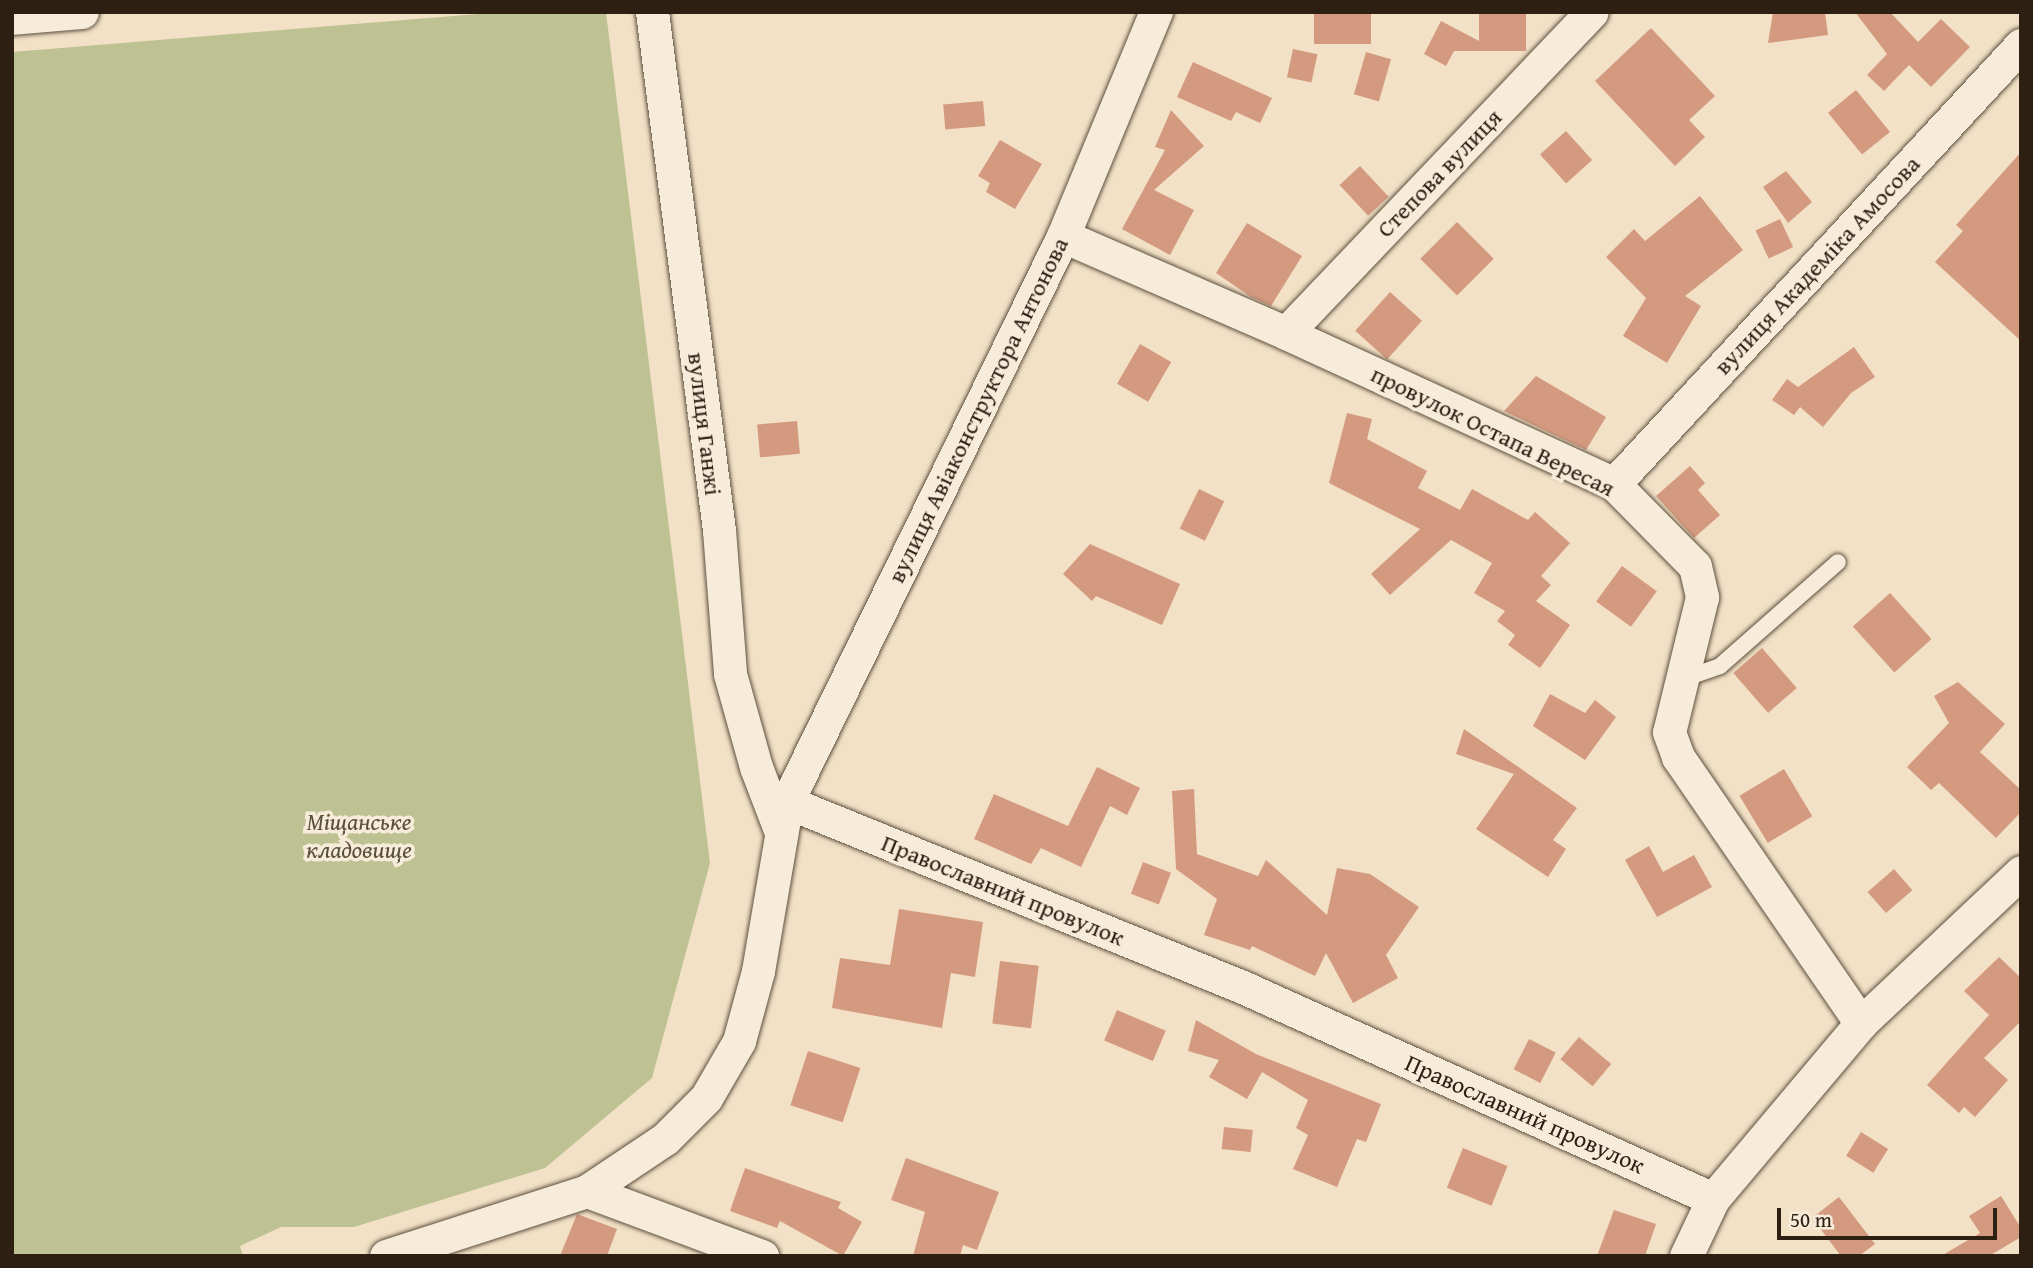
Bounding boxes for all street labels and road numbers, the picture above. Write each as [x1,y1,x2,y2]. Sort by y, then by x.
street label: Степова вулиця [1371,103,1507,243]
street label: вулиця Академіка Амосова [1708,150,1926,380]
street label: вулиця Авіаконструктора Антонова [882,233,1074,587]
street label: вулиця Ганжі [682,351,728,497]
street label: провулок Остапа Вересая [1366,359,1620,503]
street label: Православний провулок [877,828,1129,952]
street label: Православний провулок [1401,1048,1649,1180]

